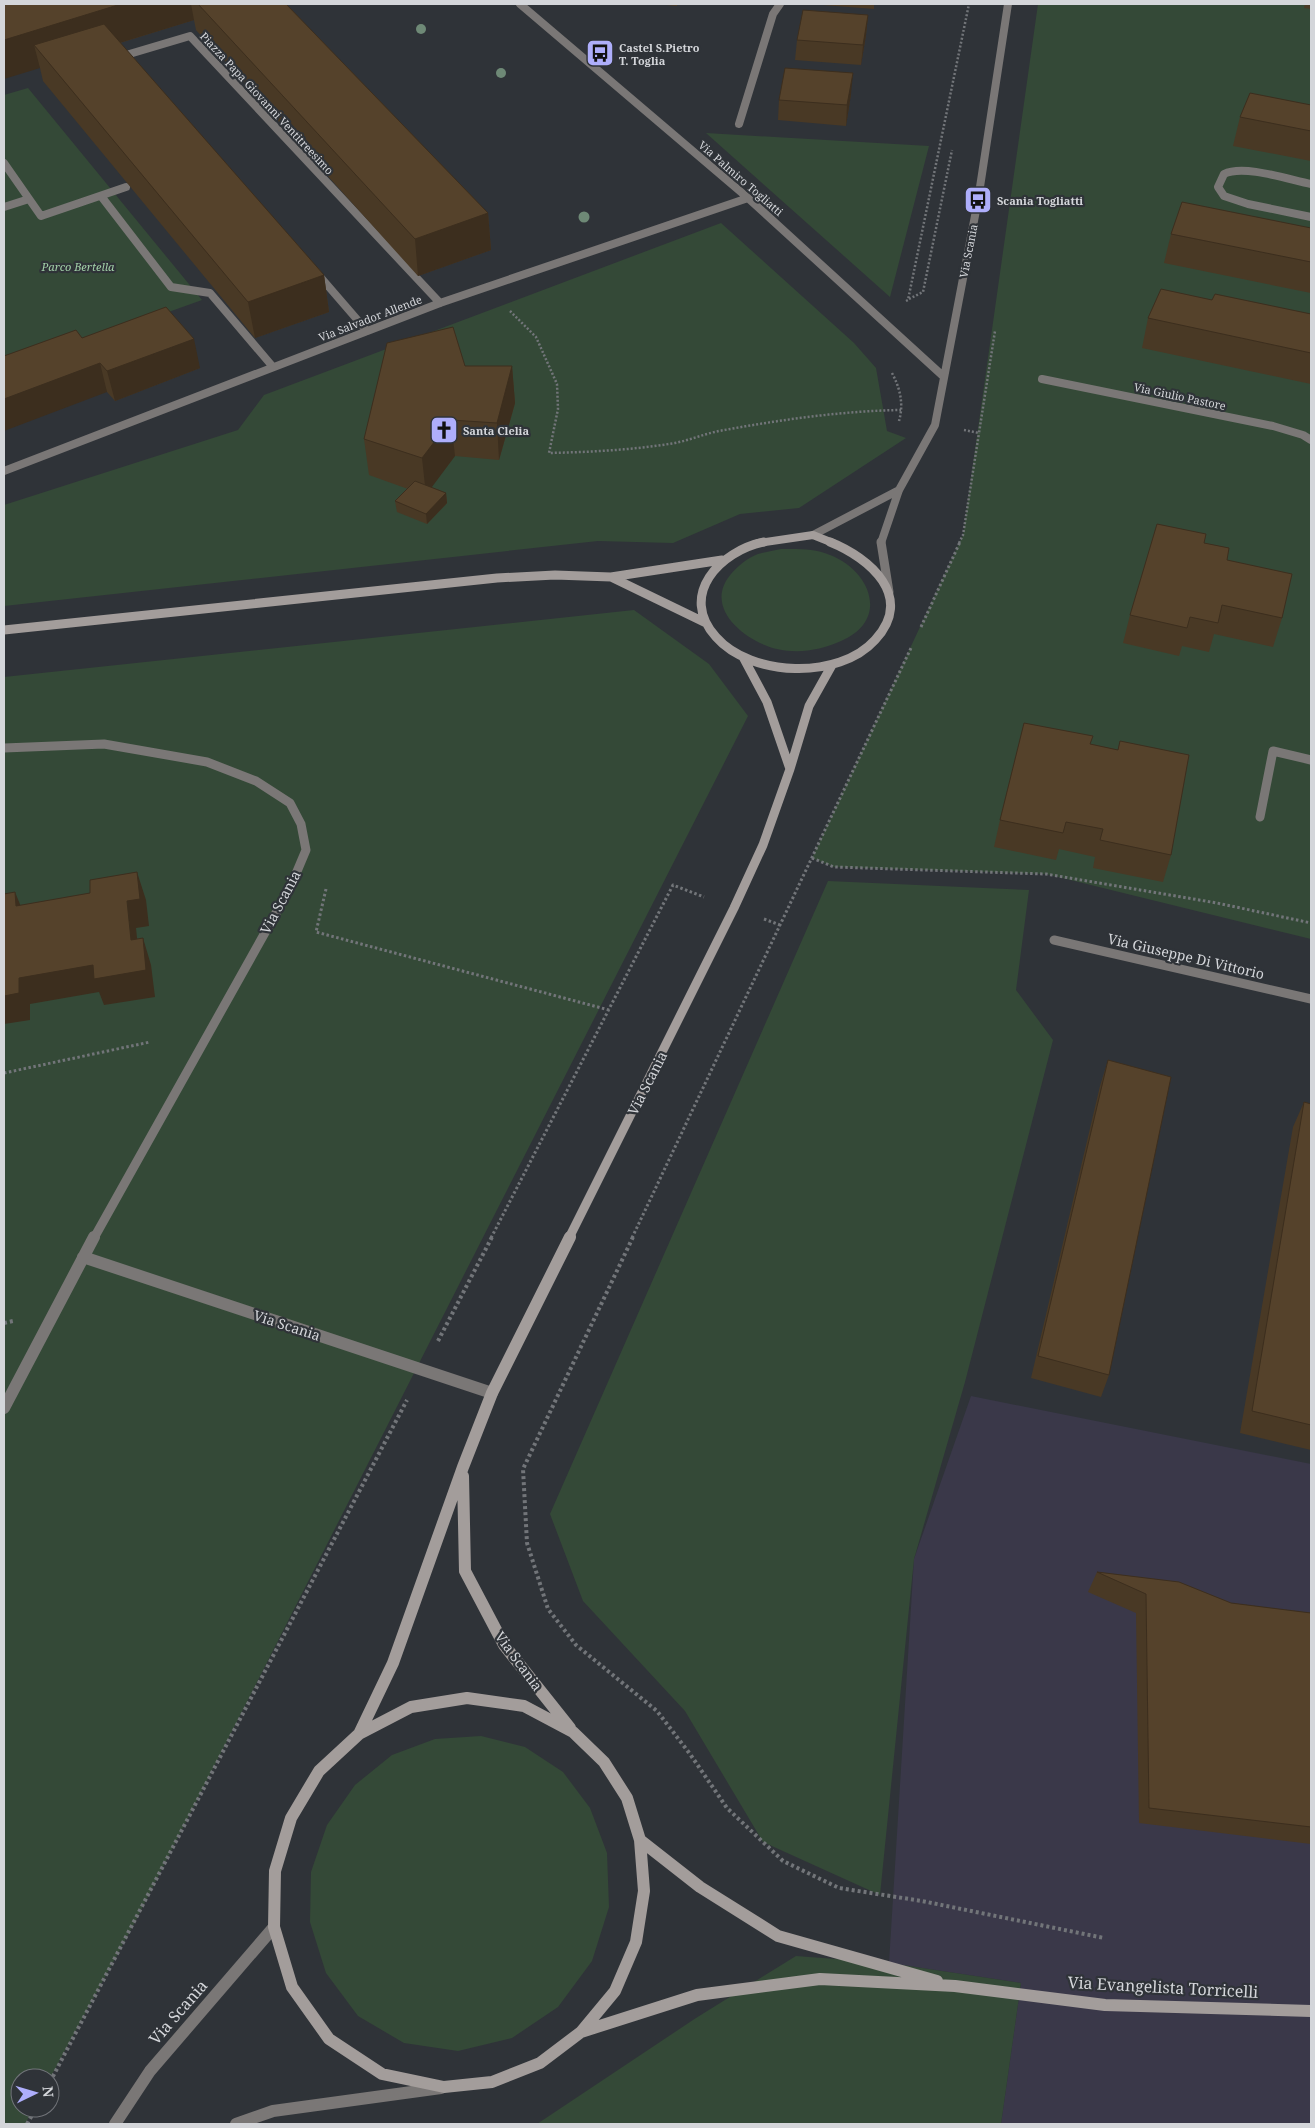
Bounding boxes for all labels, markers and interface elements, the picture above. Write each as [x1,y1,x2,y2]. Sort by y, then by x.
street label: Piazza Papa Giovanni Ventitreesimo [197,29,337,177]
bus stop icon: Castel S.Pietro T. Toglia [585,38,615,68]
place label: Castel S.Pietro T. Toglia [619,40,700,68]
street label: Via Palmiro Togliatti [696,137,787,219]
bus stop icon: Scania Togliatti [963,185,993,215]
place label: Scania Togliatti [997,193,1083,208]
street label: Via Scania [955,223,981,279]
park label: Parco Bertella [41,259,115,274]
street label: Via Salvador Allende [316,291,424,345]
street label: Via Giulio Pastore [1133,379,1227,413]
church icon: Santa Clelia [429,415,459,445]
place label: Santa Clelia [463,423,529,438]
street label: Via Scania [255,867,305,937]
street label: Via Giuseppe Di Vittorio [1106,929,1266,983]
street label: Via Scania [623,1048,671,1118]
street label: Via Scania [251,1305,323,1345]
street label: Via Scania [491,1627,547,1695]
street label: Via Evangelista Torricelli [1067,1971,1259,2003]
street label: Via Scania [144,1975,212,2049]
north arrow [10,2068,60,2118]
text: N [39,2085,58,2098]

